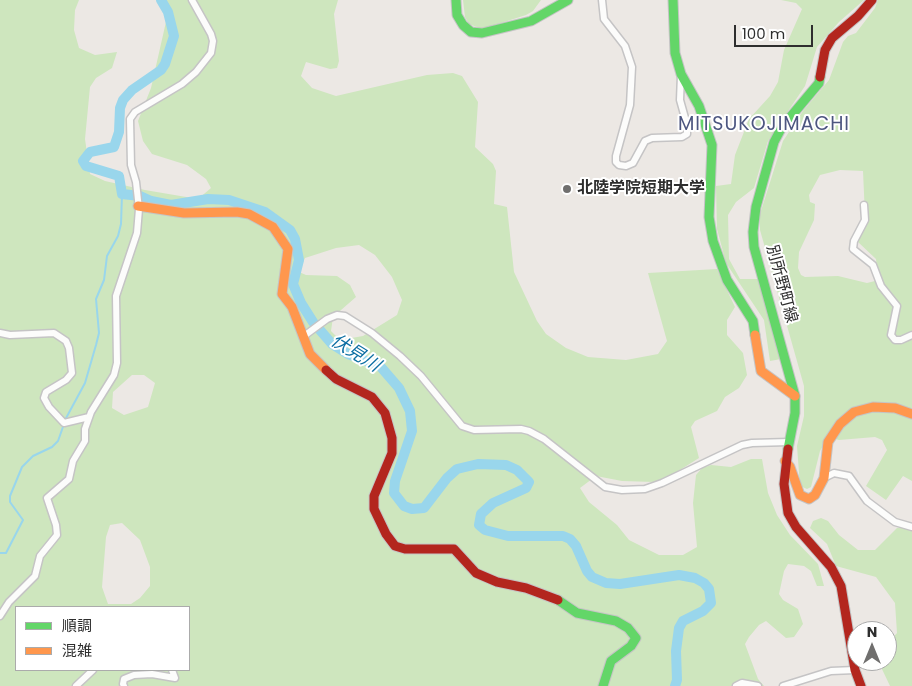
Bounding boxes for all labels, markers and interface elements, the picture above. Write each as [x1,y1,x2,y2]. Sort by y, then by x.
scale bar [737,15,816,47]
text: 100 m [742,23,785,44]
district label: MITSUKOJIMACHI [676,114,852,136]
place label: 北陸学院短期大学 [577,179,705,199]
marker: 北陸学院短期大学 [561,183,573,195]
street label: 別所野町線 [761,243,801,325]
water label: 伏見川 [326,331,384,377]
legend [15,606,190,671]
text: 順調 [62,615,92,636]
north arrow [847,621,897,671]
text: N [867,622,877,642]
text: 混雑 [62,640,92,661]

